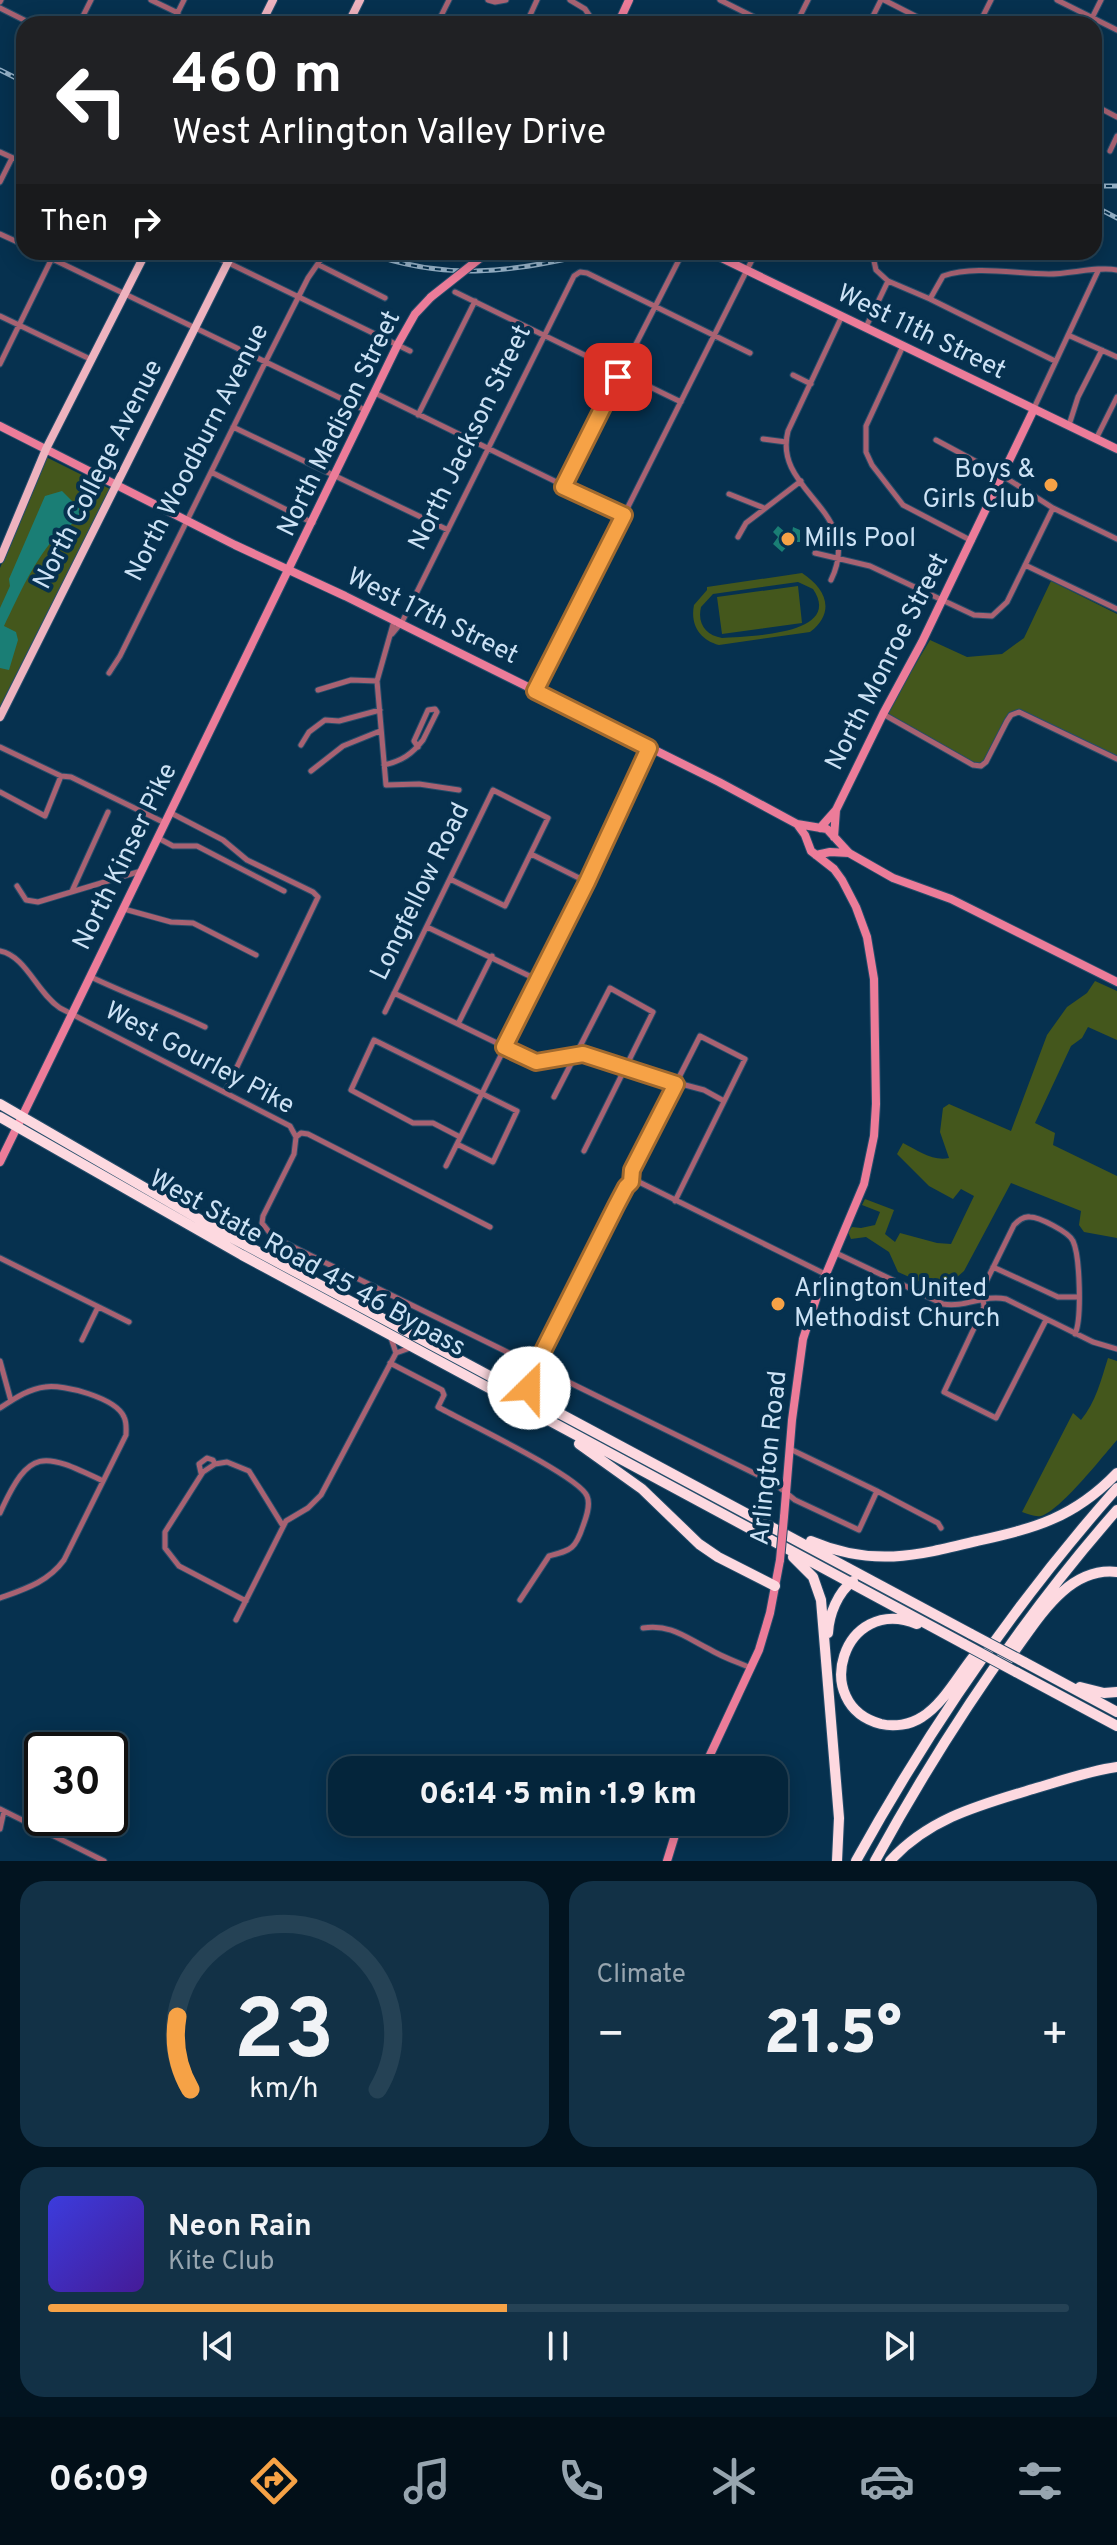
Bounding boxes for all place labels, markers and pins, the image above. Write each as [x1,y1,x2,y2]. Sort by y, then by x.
pin [584,343,652,411]
place label: Boys & Girls Club [923,454,1035,517]
marker: Boys & Girls Club [1042,476,1060,494]
place label: Mills Pool [804,523,916,556]
marker: Mills Pool [779,530,797,548]
place label: Arlington United Methodist Church [794,1273,1000,1336]
marker: Arlington United Methodist Church [769,1295,787,1313]

